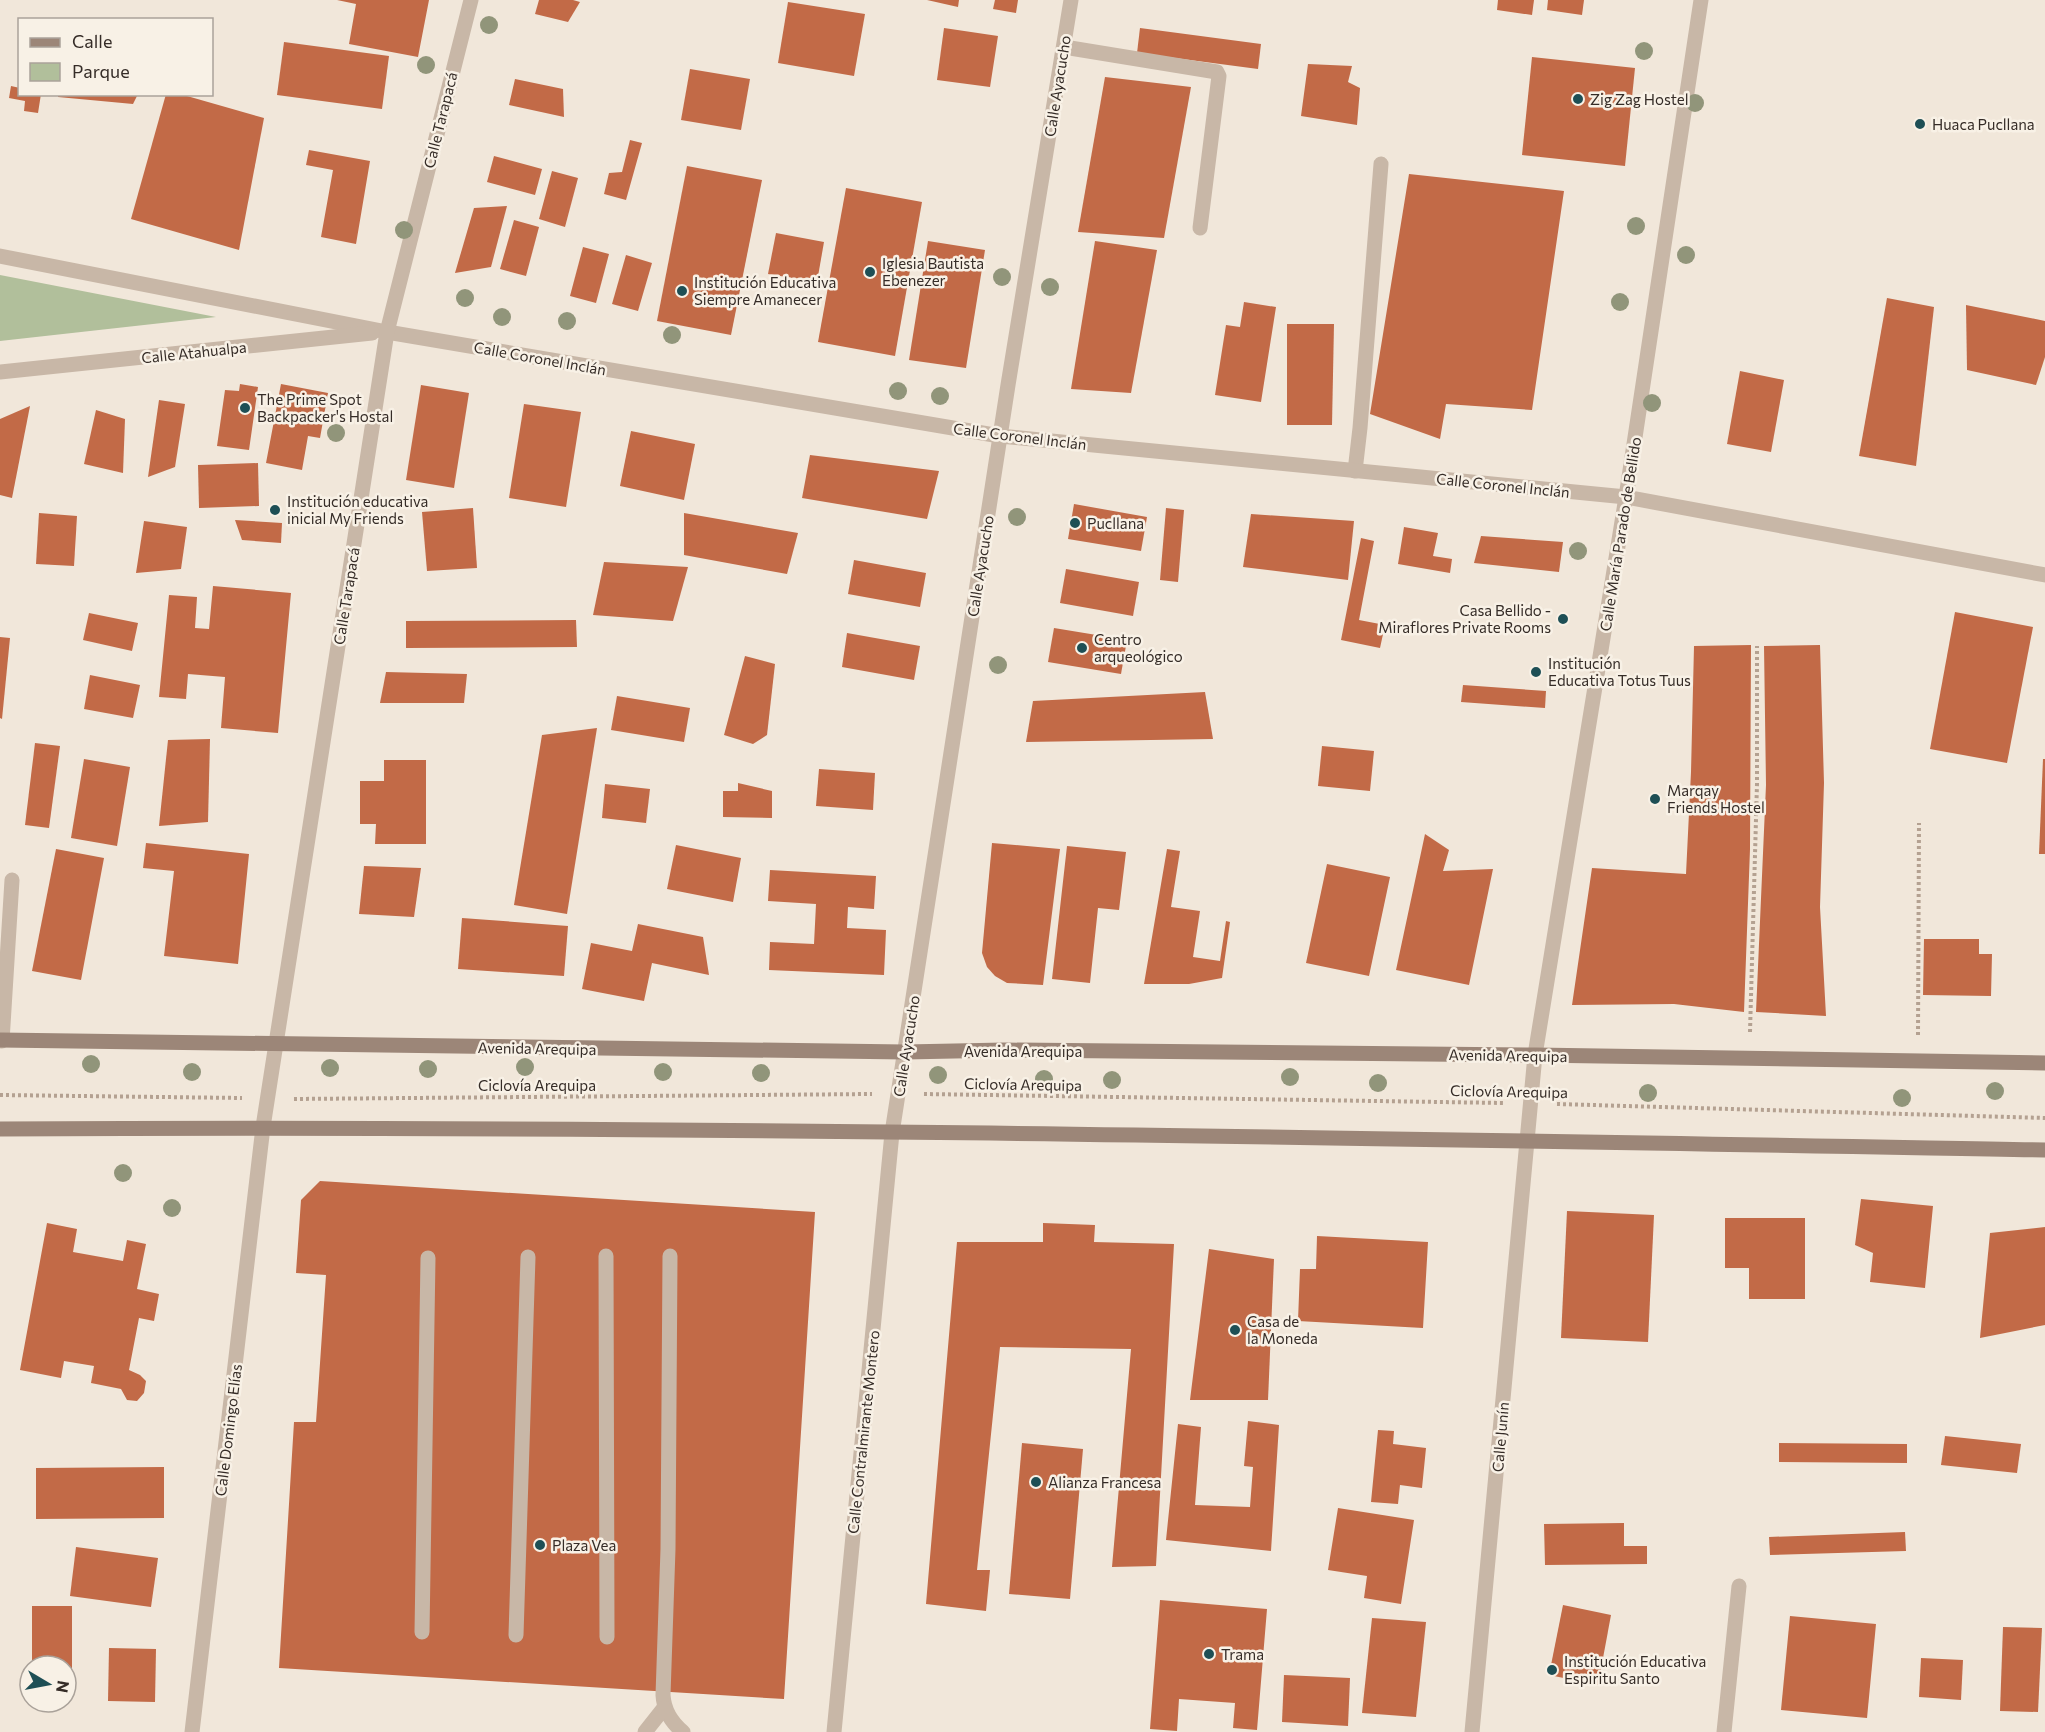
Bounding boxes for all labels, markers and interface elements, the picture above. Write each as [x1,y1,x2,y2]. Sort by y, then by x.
legend [18,18,213,96]
text: Calle [72,30,112,52]
street label: Calle Ayacucho [1040,34,1074,138]
text: Parque [72,60,130,82]
street label: Calle Tarapacá [419,70,461,170]
place label: Zig Zag Hostel [1590,90,1688,108]
marker: Zig Zag Hostel [1571,92,1585,106]
place label: Huaca Pucllana [1932,115,2035,133]
marker: Huaca Pucllana [1913,117,1927,131]
place label: Iglesia Bautista Ebenezer [882,254,984,289]
marker: Iglesia Bautista Ebenezer [863,265,877,279]
place label: Institución Educativa Siempre Amanecer [694,273,836,308]
marker: Institución Educativa Siempre Amanecer [675,284,689,298]
street label: Calle Coronel Inclán [472,337,608,379]
street label: Calle Atahualpa [141,338,247,366]
place label: The Prime Spot Backpacker's Hostal [257,390,393,425]
marker: The Prime Spot Backpacker's Hostal [238,401,252,415]
street label: Calle Coronel Inclán [952,419,1088,453]
street label: Calle María Parado de Bellido [1596,435,1644,633]
street label: Calle Coronel Inclán [1435,469,1571,501]
place label: Institución educativa inicial My Friends [287,492,428,527]
marker: Institución educativa inicial My Friends [268,503,282,517]
street label: Calle Ayacucho [963,514,997,618]
place label: Pucllana [1087,514,1144,532]
marker: Pucllana [1068,516,1082,530]
street label: Calle Tarapacá [329,546,363,646]
place label: Casa Bellido - Miraflores Private Rooms [1378,601,1551,636]
marker: Casa Bellido - Miraflores Private Rooms [1556,612,1570,626]
place label: Centro arqueológico [1094,630,1183,665]
marker: Centro arqueológico [1075,641,1089,655]
place label: Institución Educativa Totus Tuus [1548,654,1691,689]
marker: Institución Educativa Totus Tuus [1529,665,1543,679]
place label: Marqay Friends Hostel [1667,781,1765,816]
marker: Marqay Friends Hostel [1648,792,1662,806]
street label: Calle Ayacucho [889,994,923,1098]
street label: Avenida Arequipa [478,1038,596,1058]
street label: Avenida Arequipa [964,1042,1082,1060]
street label: Avenida Arequipa [1449,1045,1567,1065]
street label: Ciclovía Arequipa [964,1074,1082,1094]
street label: Ciclovía Arequipa [478,1076,596,1094]
street label: Ciclovía Arequipa [1450,1081,1568,1101]
place label: Casa de la Moneda [1247,1312,1318,1347]
marker: Casa de la Moneda [1228,1323,1242,1337]
street label: Calle Contralmirante Montero [843,1329,883,1535]
street label: Calle Domingo Elías [211,1363,245,1497]
street label: Calle Junín [1488,1401,1512,1473]
place label: Alianza Francesa [1048,1473,1161,1491]
marker: Alianza Francesa [1029,1475,1043,1489]
place label: Plaza Vea [552,1536,616,1554]
marker: Plaza Vea [533,1538,547,1552]
place label: Trama [1221,1645,1264,1663]
marker: Trama [1202,1647,1216,1661]
place label: Institución Educativa Espiritu Santo [1564,1652,1706,1687]
north arrow [18,1654,78,1714]
marker: Institución Educativa Espiritu Santo [1545,1663,1559,1677]
text: N [53,1679,74,1694]

